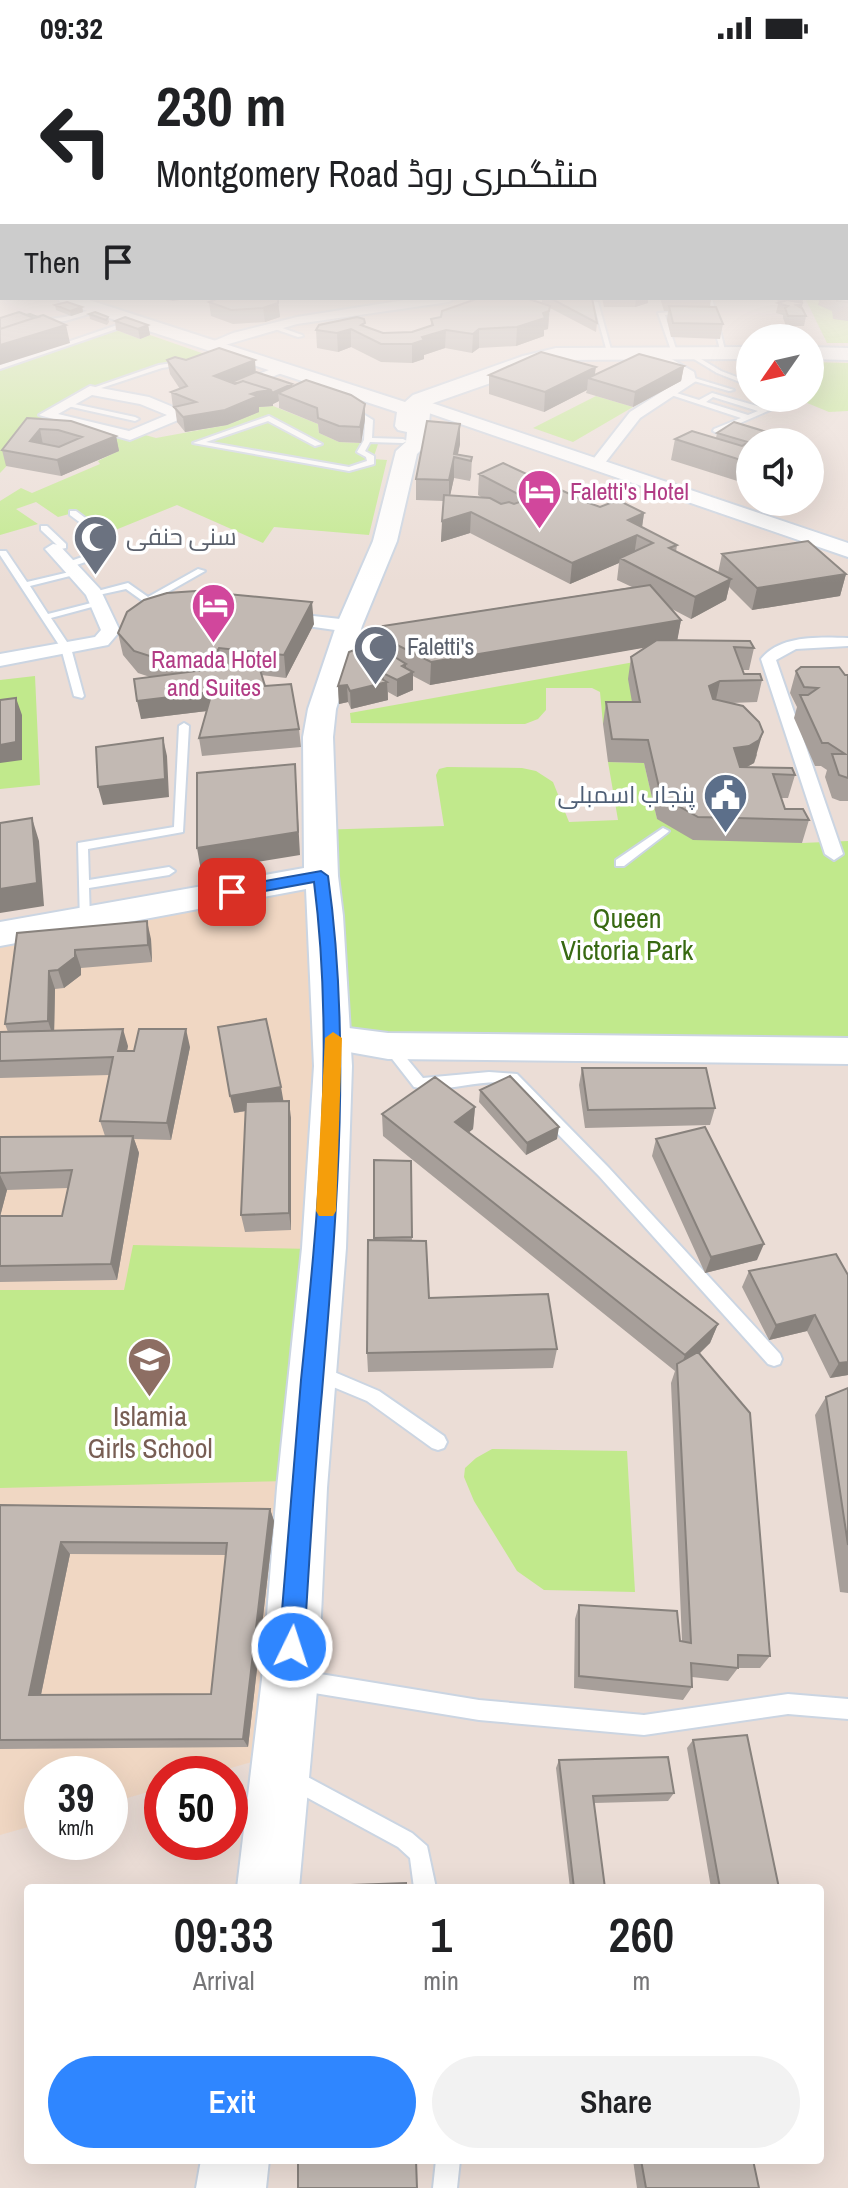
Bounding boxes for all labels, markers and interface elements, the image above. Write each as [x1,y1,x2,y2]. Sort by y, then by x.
text: 09:32 [40,8,103,48]
text: 230 m [156,68,286,143]
icon: left [24,88,128,192]
text: Montgomery Road منٹگمری روڈ [156,150,599,198]
icon: arrive [96,240,140,284]
text: Then [24,242,80,282]
north arrow [736,324,824,412]
map controls [736,324,824,516]
button: sound [736,428,824,516]
hotel icon: Faletti's Hotel [515,468,563,531]
place label: Faletti's Hotel [570,475,689,507]
mosque icon: سنی حنفی [71,513,119,576]
place label: سنی حنفی [126,520,237,552]
hotel icon: Ramada Hotel and Suites [190,582,238,645]
mosque icon: Faletti's [352,623,400,686]
place label: Faletti's [407,630,474,662]
place label: Ramada Hotel and Suites [151,643,277,703]
public building icon: پنجاب اسمبلی [702,771,750,834]
place label: پنجاب اسمبلی [557,778,696,811]
pin [198,858,266,926]
icon: arrive [210,870,254,914]
park label: Queen Victoria Park [561,899,694,969]
school or university icon: Islamia Girls School [126,1335,174,1398]
place label: Islamia Girls School [87,1397,213,1467]
position arrow [250,1605,334,1689]
speed limit sign: 50 [144,1756,248,1860]
text: 39 [58,1771,94,1824]
text: km/h [58,1814,94,1841]
text: 09:33 [174,1902,274,1967]
text: 1 [430,1902,452,1967]
text: 260 [609,1902,674,1967]
text: Arrival [193,1963,254,1998]
text: min [423,1963,459,1998]
text: m [633,1963,650,1998]
button: Exit [48,2056,416,2148]
button: Share [432,2056,800,2148]

